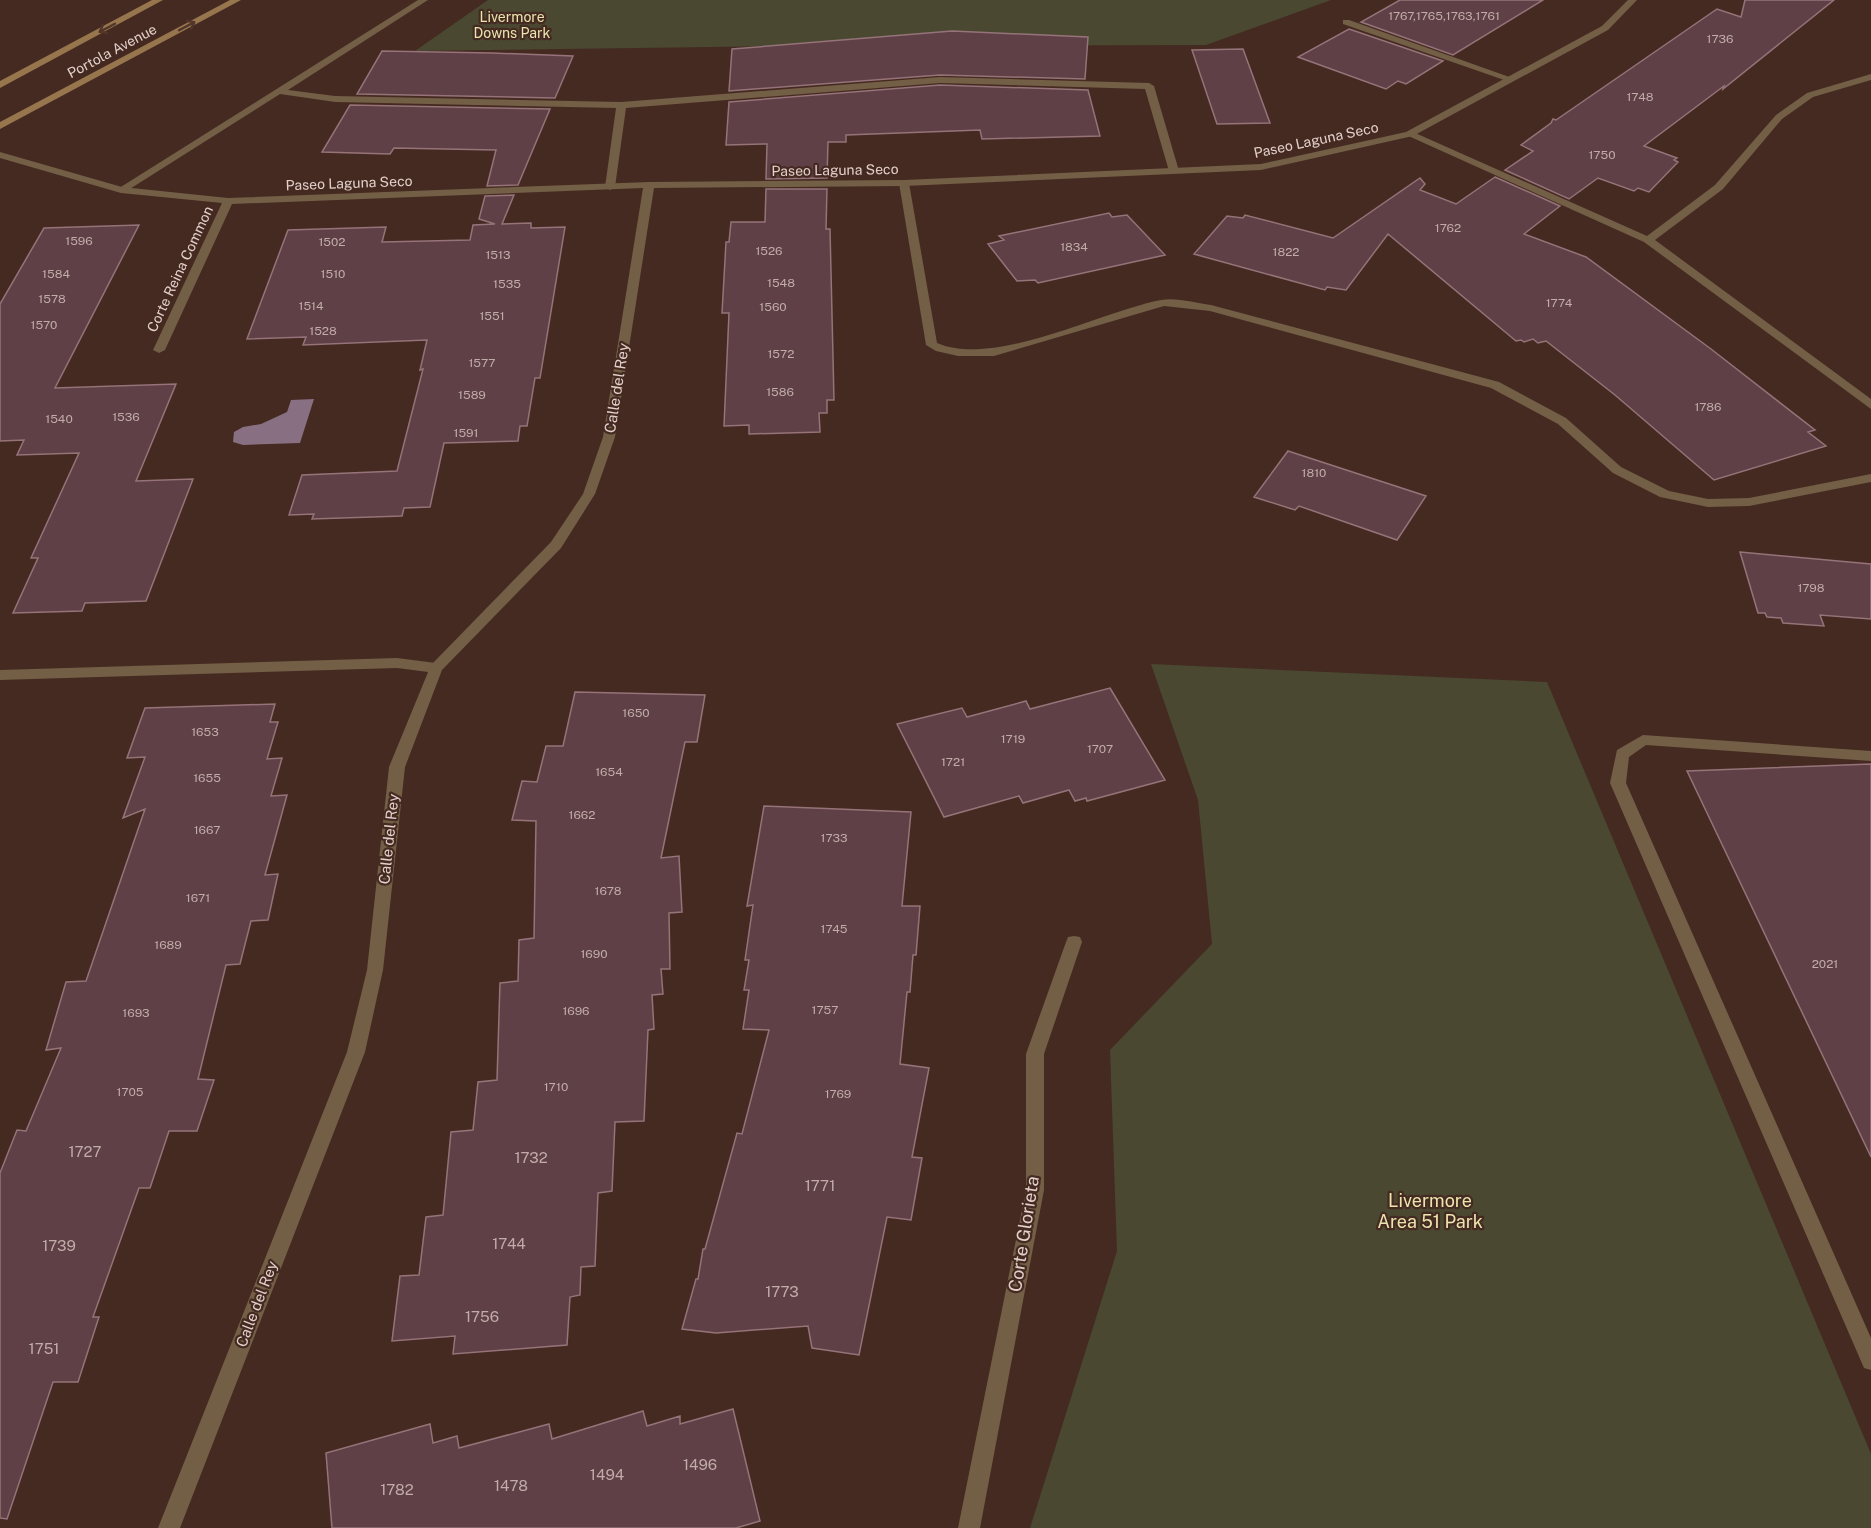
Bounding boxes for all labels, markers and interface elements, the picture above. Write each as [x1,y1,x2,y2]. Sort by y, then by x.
park label: Livermore Downs Park [474,9,551,41]
house number: 1767,1765,1763,1761 [1388,9,1500,23]
one-way arrow [178,20,196,32]
street label: Portola Avenue [65,21,159,81]
one-way arrow [99,22,116,34]
house number: 1736 [1707,32,1733,46]
house number: 1748 [1626,90,1654,104]
street label: Paseo Laguna Seco [1252,119,1380,161]
house number: 1750 [1588,148,1616,162]
street label: Paseo Laguna Seco [771,161,899,179]
street label: Paseo Laguna Seco [285,173,413,193]
street label: Corte Reina Common [144,204,216,334]
house number: 1762 [1435,221,1461,235]
house number: 1596 [65,234,93,248]
house number: 1502 [318,235,346,249]
house number: 1834 [1060,240,1088,254]
house number: 1526 [755,244,783,258]
house number: 1822 [1273,245,1299,259]
house number: 1513 [485,248,511,262]
house number: 1584 [42,267,70,281]
house number: 1510 [321,267,345,281]
house number: 1548 [767,276,795,290]
house number: 1535 [493,277,521,291]
house number: 1578 [38,292,66,306]
house number: 1774 [1546,296,1573,310]
house number: 1514 [299,299,324,313]
house number: 1560 [759,300,787,314]
house number: 1551 [479,309,505,323]
house number: 1570 [31,318,57,332]
house number: 1528 [309,324,337,338]
street label: Calle del Rey [601,342,632,434]
house number: 1572 [767,347,795,361]
house number: 1577 [468,356,496,370]
house number: 1586 [766,385,794,399]
house number: 1589 [458,388,486,402]
house number: 1786 [1694,400,1722,414]
house number: 1536 [112,410,140,424]
house number: 1540 [45,412,73,426]
house number: 1591 [454,426,478,440]
house number: 1810 [1302,466,1326,480]
house number: 1798 [1797,581,1825,595]
house number: 1650 [622,706,650,720]
house number: 1653 [191,725,219,739]
house number: 1719 [1001,732,1025,746]
house number: 1707 [1087,742,1113,756]
house number: 1721 [941,755,965,769]
house number: 1654 [595,765,623,779]
house number: 1655 [193,771,221,785]
street label: Calle del Rey [375,793,402,885]
house number: 1662 [569,808,595,822]
house number: 1667 [194,823,220,837]
house number: 1733 [821,831,847,845]
house number: 1678 [595,884,622,898]
house number: 1671 [186,891,210,905]
house number: 1745 [821,922,848,936]
house number: 1689 [154,938,182,952]
house number: 1690 [580,947,608,961]
house number: 2021 [1812,957,1838,971]
house number: 1757 [812,1003,838,1017]
house number: 1696 [562,1004,590,1018]
house number: 1693 [122,1006,150,1020]
house number: 1710 [544,1080,568,1094]
house number: 1705 [117,1085,144,1099]
house number: 1769 [825,1087,851,1101]
house number: 1727 [68,1143,102,1160]
house number: 1732 [514,1149,548,1166]
street label: Corte Glorieta [1004,1174,1043,1293]
house number: 1771 [805,1177,835,1194]
park label: Livermore Area 51 Park [1377,1190,1483,1232]
house number: 1744 [492,1235,526,1252]
house number: 1739 [42,1237,76,1254]
street label: Calle del Rey [232,1258,281,1349]
house number: 1773 [765,1283,799,1300]
house number: 1756 [465,1308,499,1325]
house number: 1751 [29,1340,59,1357]
house number: 1496 [683,1456,717,1473]
house number: 1494 [590,1466,624,1483]
house number: 1478 [494,1477,528,1494]
house number: 1782 [380,1481,414,1498]

